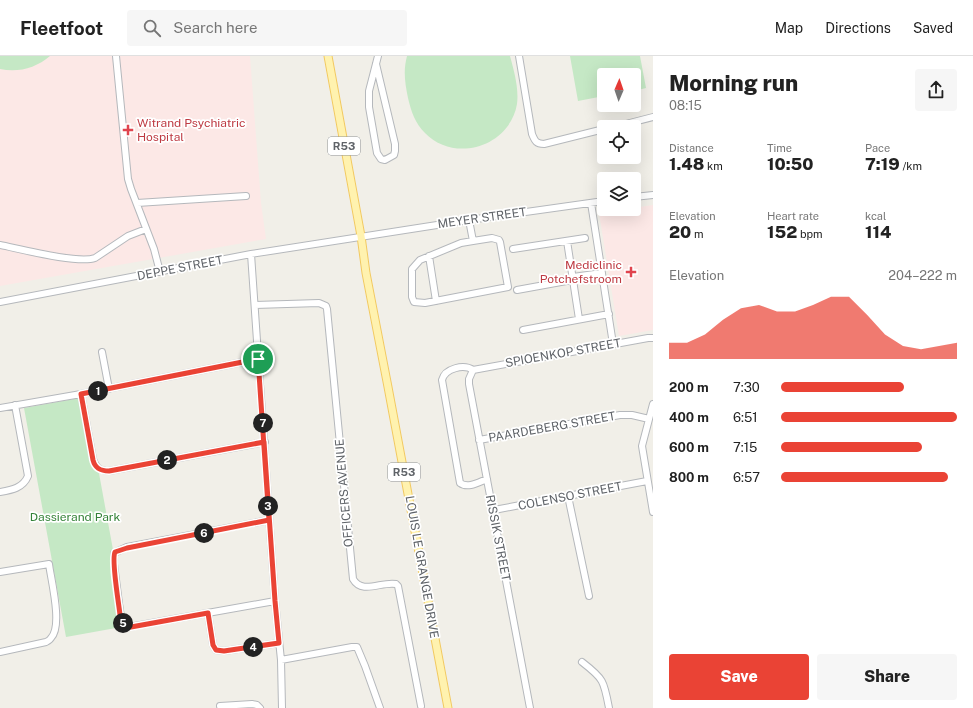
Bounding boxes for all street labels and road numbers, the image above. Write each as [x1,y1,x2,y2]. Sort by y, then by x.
road number: R53 [328,137,360,155]
street label: MEYER STREET [437,205,527,231]
street label: DEPPE STREET [136,253,224,283]
street label: SPIOENKOP STREET [504,336,622,370]
street label: PAARDEBERG STREET [487,409,617,445]
street label: OFFICERS AVENUE [332,438,356,548]
road number: R53 [388,463,420,481]
street label: COLENSO STREET [517,479,623,513]
street label: RISSIK STREET [483,494,513,582]
street label: LOUIS LE GRANGE DRIVE [403,495,441,639]

